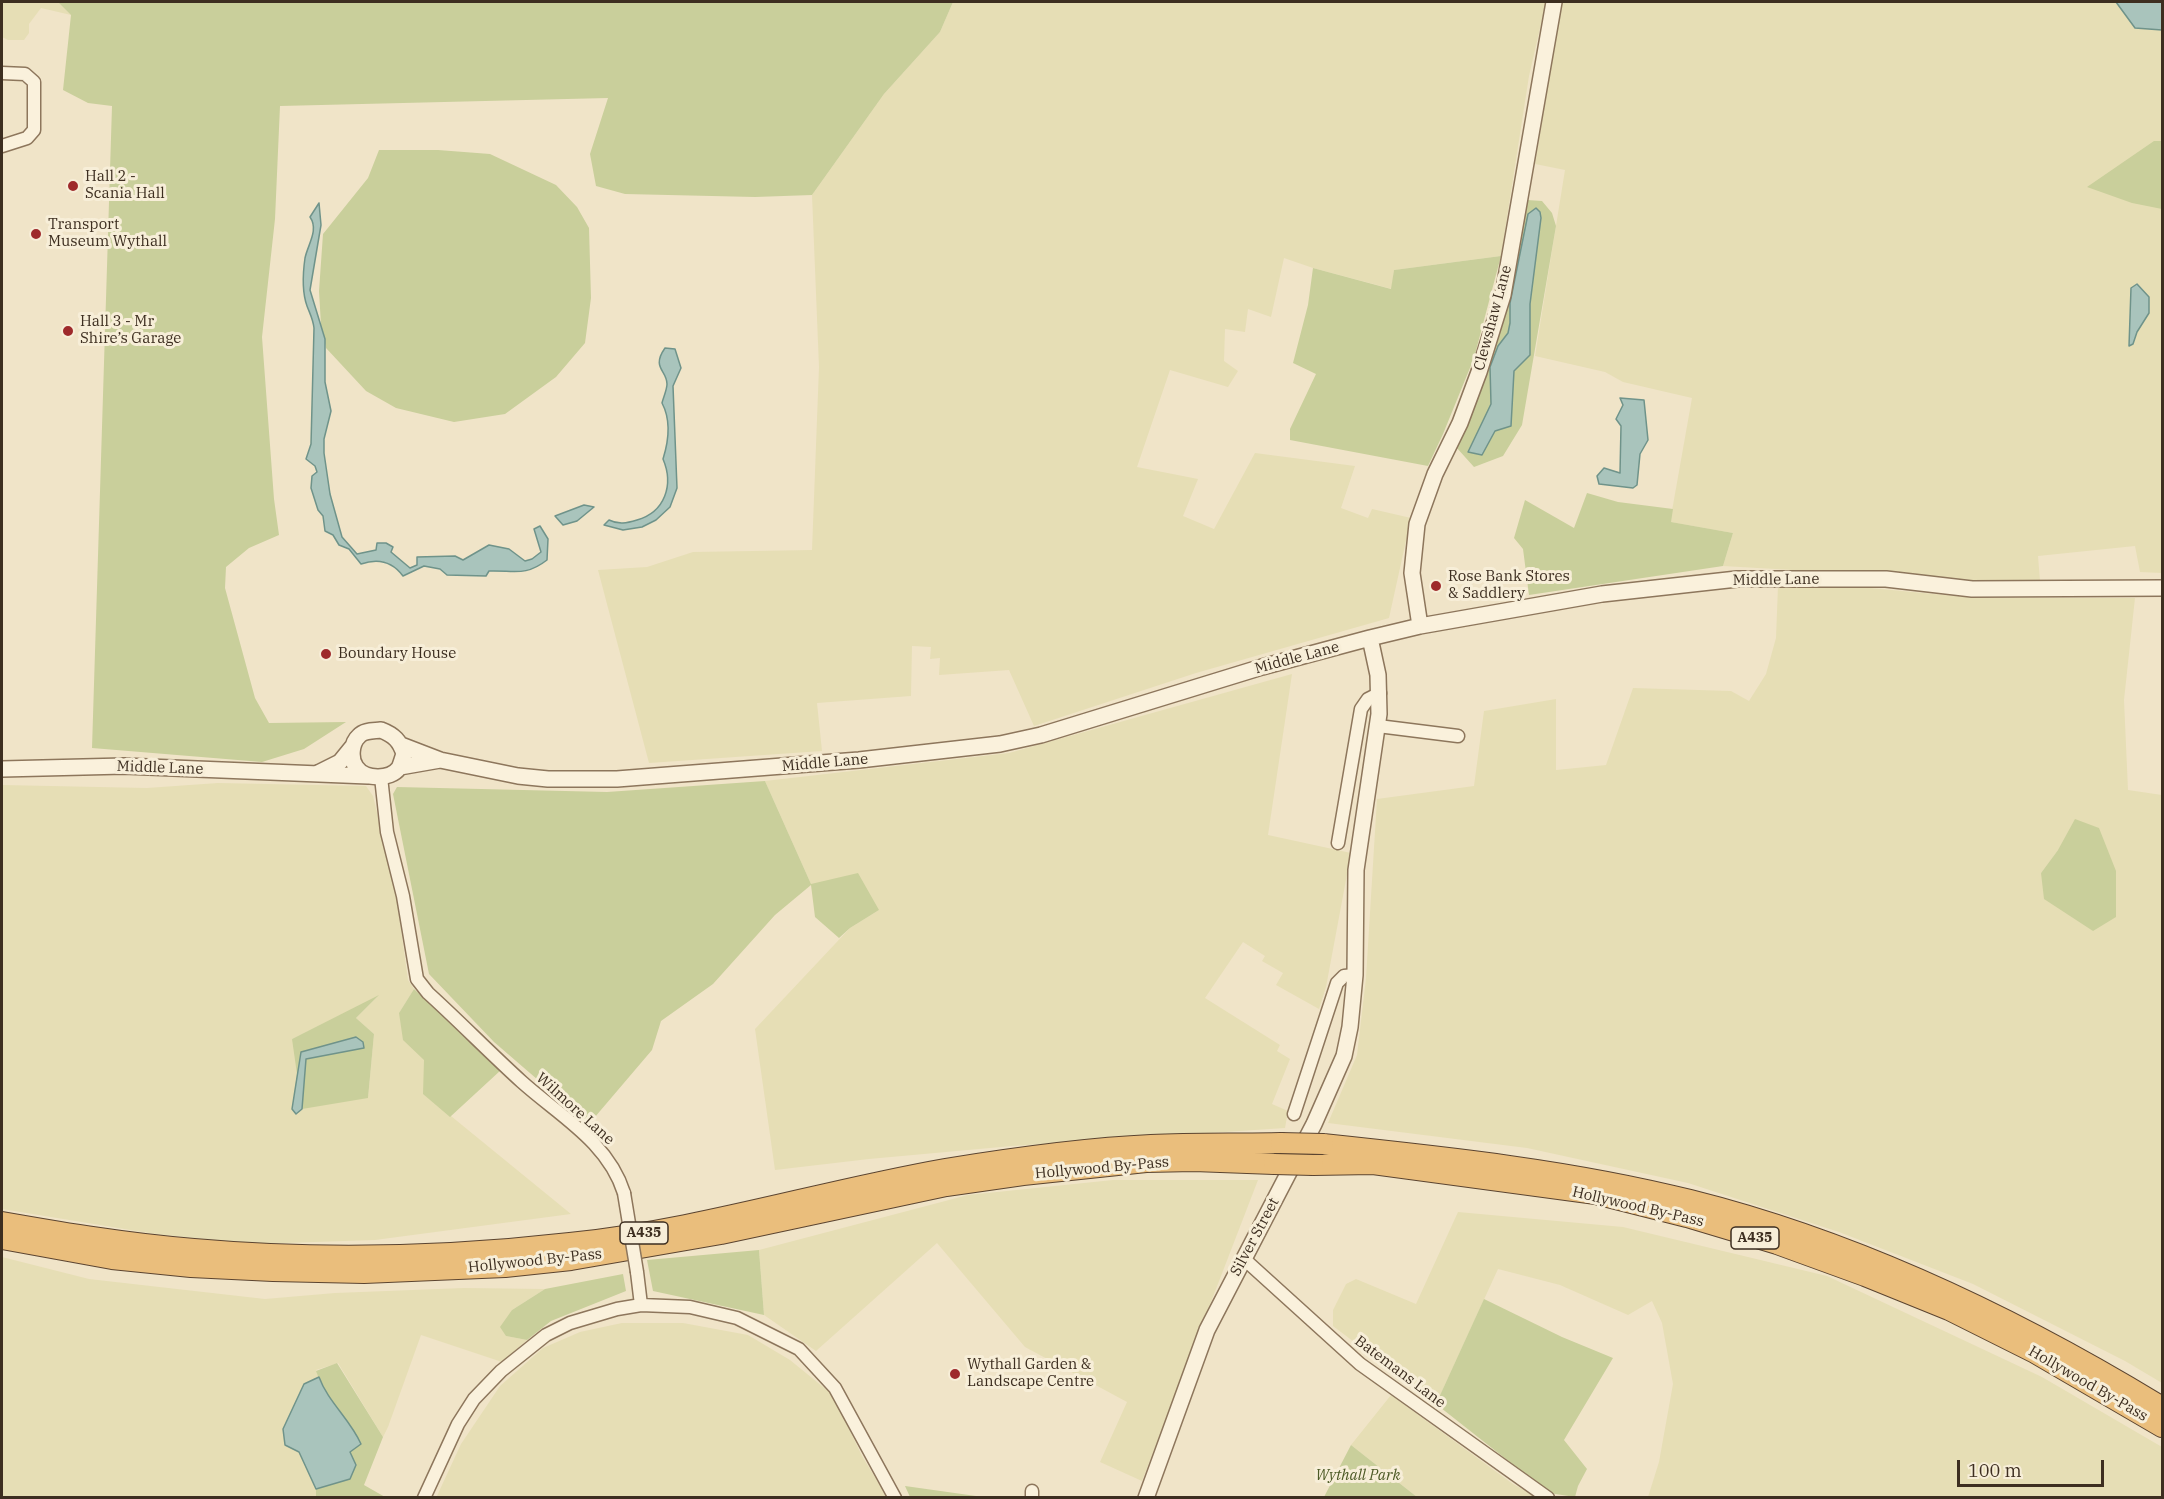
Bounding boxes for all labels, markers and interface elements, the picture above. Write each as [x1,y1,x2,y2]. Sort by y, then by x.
place label: Hall 2 - Scania Hall [85,168,165,203]
marker: Hall 2 - Scania Hall [66,179,80,193]
place label: Transport Museum Wythall [48,216,167,251]
marker: Transport Museum Wythall [29,227,43,241]
street label: Clewshaw Lane [1470,263,1516,373]
place label: Hall 3 - Mr Shire’s Garage [80,313,181,348]
marker: Hall 3 - Mr Shire’s Garage [61,324,75,338]
place label: Rose Bank Stores & Saddlery [1448,568,1570,603]
street label: Middle Lane [1732,570,1820,590]
marker: Rose Bank Stores & Saddlery [1429,579,1443,593]
street label: Middle Lane [1253,638,1341,678]
place label: Boundary House [338,645,456,663]
marker: Boundary House [319,647,333,661]
street label: Middle Lane [781,750,869,776]
street label: Middle Lane [116,757,204,779]
street label: Wilmore Lane [532,1069,618,1149]
street label: Hollywood By-Pass [1034,1153,1170,1183]
street label: Hollywood By-Pass [1570,1183,1706,1231]
street label: Silver Street [1227,1195,1283,1279]
road number: A435 [620,1222,668,1244]
road number: A435 [1731,1227,1779,1249]
street label: Hollywood By-Pass [467,1245,603,1277]
street label: Batemans Lane [1351,1332,1449,1412]
street label: Hollywood By-Pass [2025,1343,2151,1425]
place label: Wythall Garden & Landscape Centre [967,1356,1094,1391]
marker: Wythall Garden & Landscape Centre [948,1367,962,1381]
scale bar [1960,1448,2107,1486]
text: 100 m [1968,1459,2022,1482]
park label: Wythall Park [1315,1467,1401,1485]

